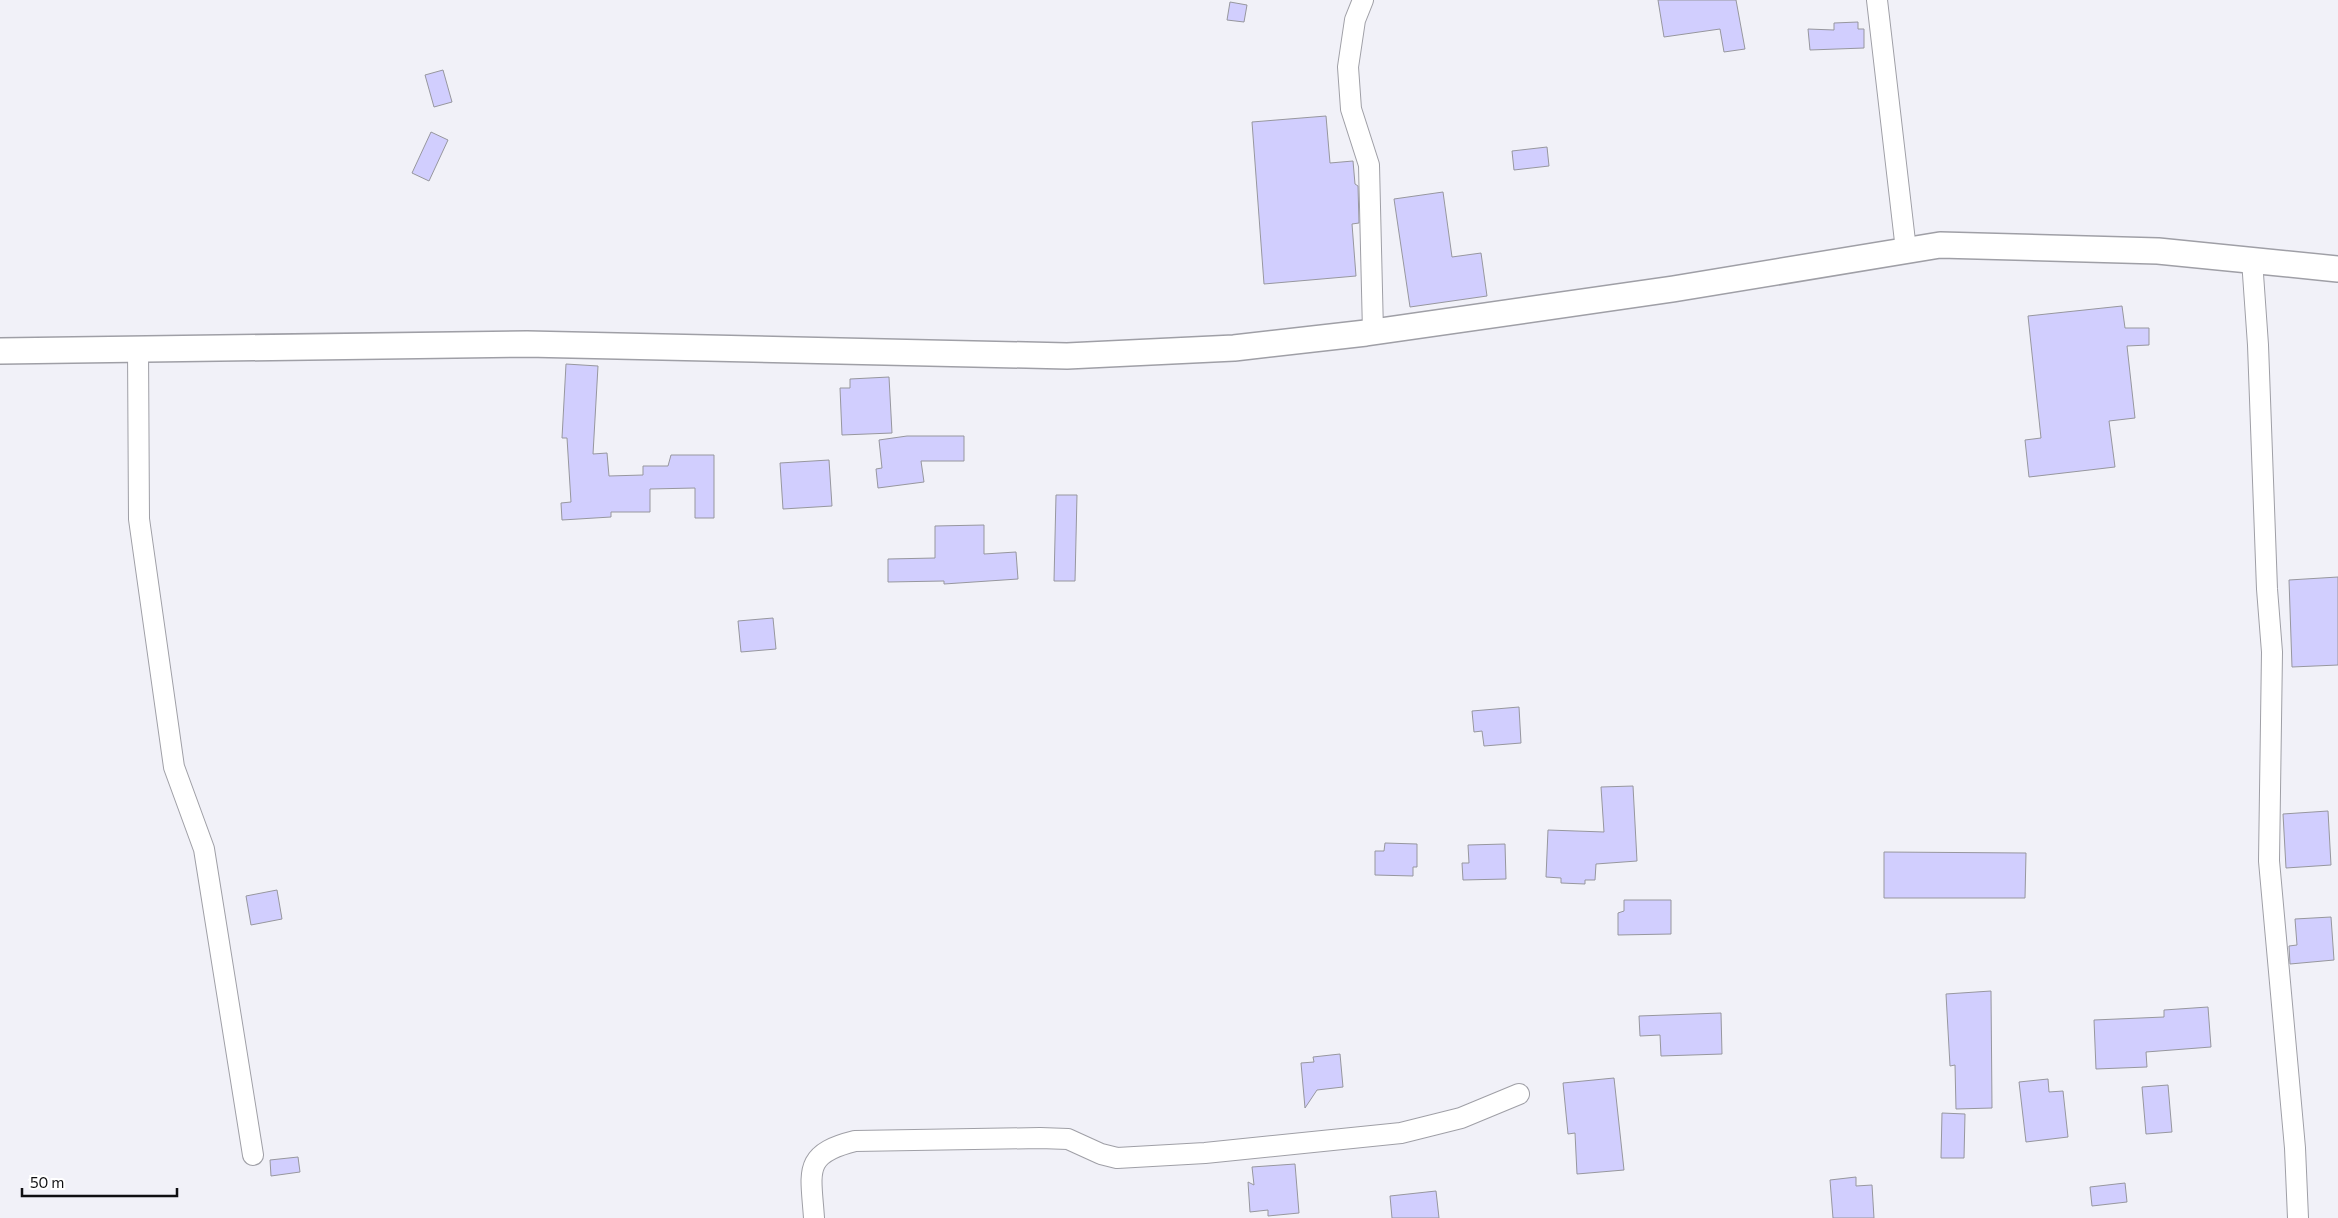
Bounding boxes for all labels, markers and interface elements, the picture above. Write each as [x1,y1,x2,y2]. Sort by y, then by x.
scale bar [22,1166,178,1198]
text: 50 m [30,1173,64,1191]

